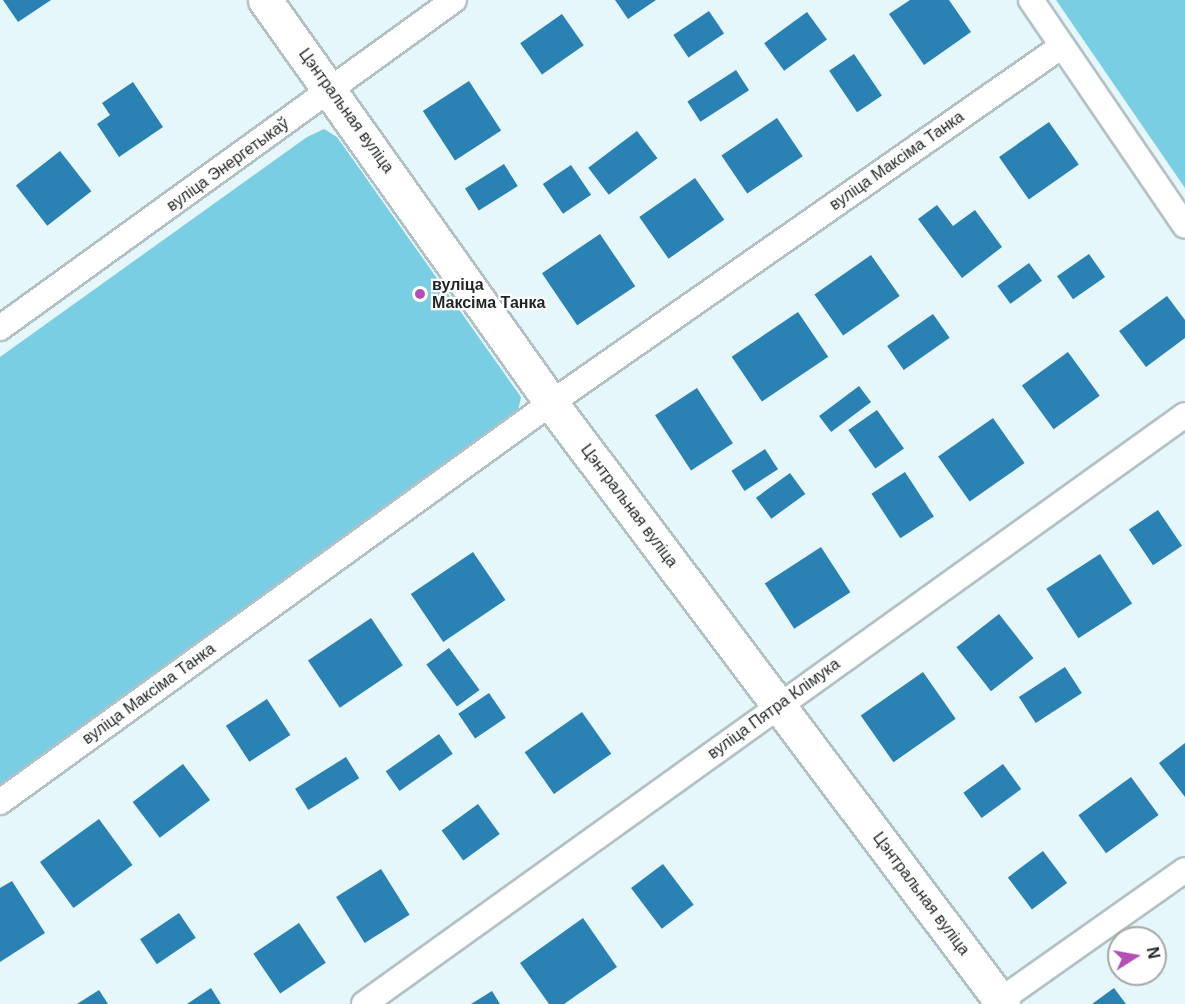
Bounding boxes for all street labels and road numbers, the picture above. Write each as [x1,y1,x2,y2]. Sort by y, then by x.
street label: Цэнтральная вуліца [294,45,398,177]
street label: вуліца Максіма Танка [826,107,968,215]
street label: вуліца Энергетыкаў [163,114,293,216]
street label: Цэнтральная вуліца [576,441,682,571]
street label: вуліца Максіма Танка [79,639,219,749]
street label: вуліца Пятра Клімука [704,655,844,763]
street label: Цэнтральная вуліца [868,829,974,959]

